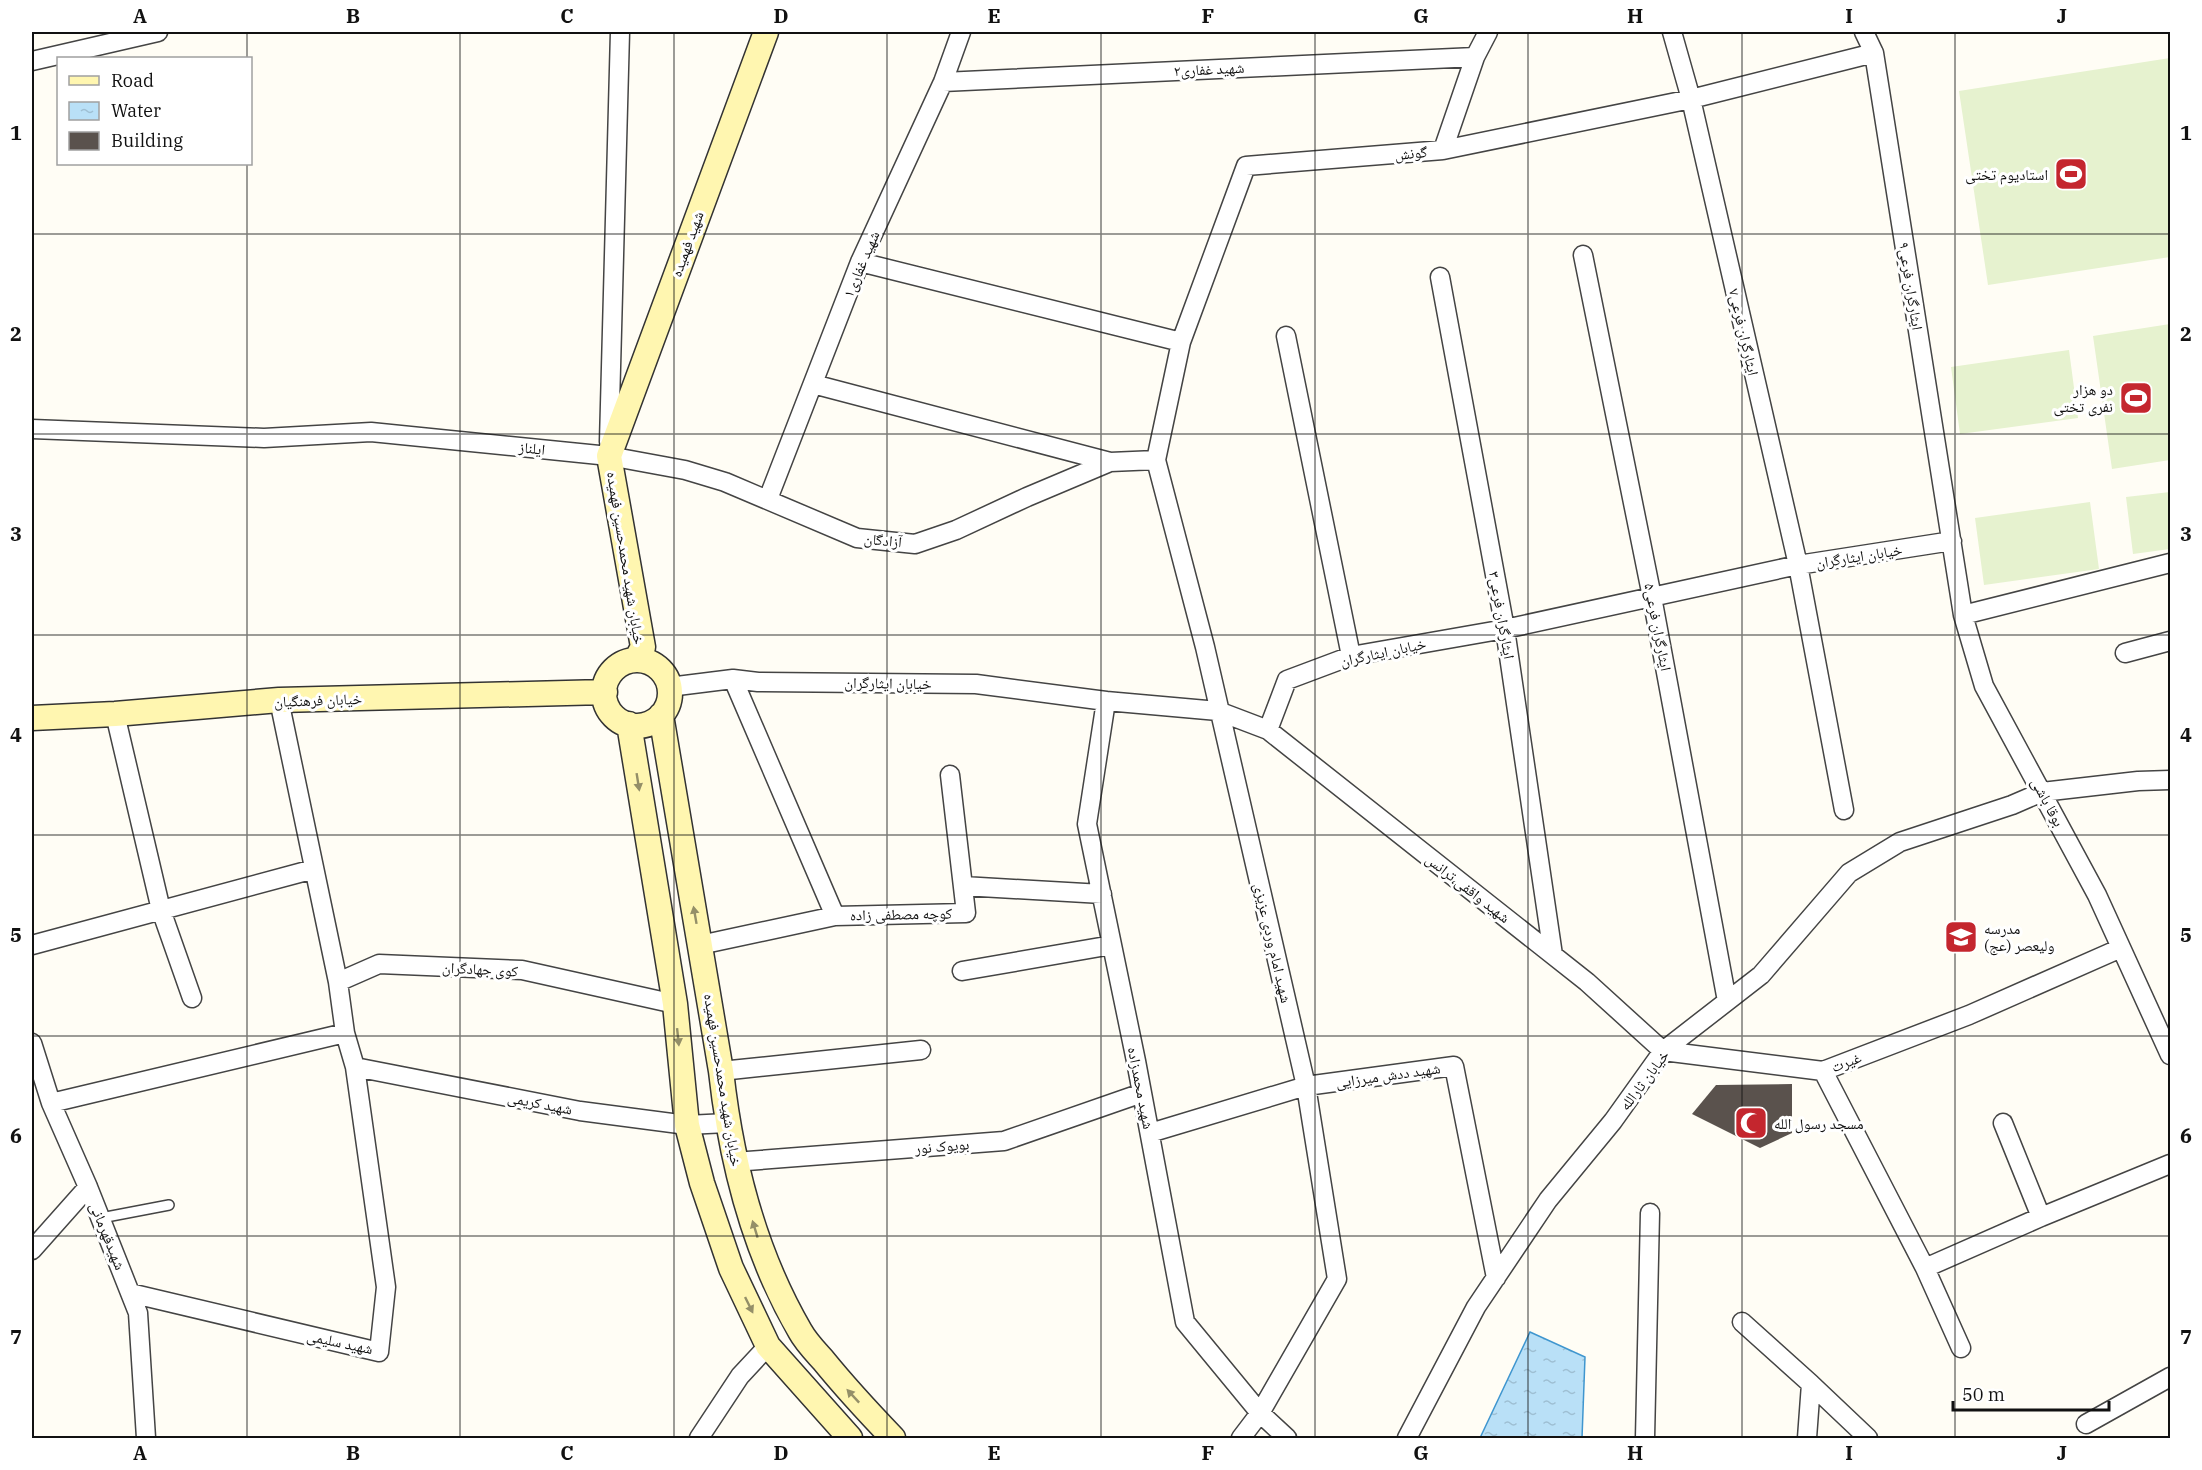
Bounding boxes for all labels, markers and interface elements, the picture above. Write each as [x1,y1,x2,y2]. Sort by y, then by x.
text: A [133,2,147,29]
text: B [346,2,360,29]
text: C [560,2,574,29]
text: D [773,2,789,29]
text: E [987,2,1001,29]
text: F [1202,2,1214,29]
text: G [1413,2,1429,29]
text: H [1627,2,1643,29]
text: I [1845,2,1853,29]
text: J [2057,2,2067,29]
legend [57,57,252,165]
street label: شهید غفاری۲ [1173,58,1245,81]
text: Road [111,69,154,92]
text: Water [111,99,161,122]
text: 1 [10,119,22,146]
text: 1 [2180,119,2192,146]
text: Building [111,129,183,152]
street label: گونش [1394,142,1429,165]
sports icon: استادیوم تختی [2053,156,2089,192]
place label: استادیوم تختی [1965,165,2048,185]
street label: شهید فهمیده [666,208,708,279]
street label: شهید غفاری۱ [838,228,885,301]
street label: ایثارگران فرعی۹ [1894,241,1927,332]
street label: ایثارگران فرعی۷ [1724,287,1763,378]
text: 2 [10,320,22,347]
text: 2 [2180,320,2192,347]
place label: دو هزار نفری تختی [2053,380,2113,417]
sports icon: دو هزار نفری تختی [2118,380,2154,416]
street label: ایلناز [517,437,546,459]
street label: خیابان شهید محمدحسین فهمیده [602,470,649,646]
text: 3 [10,520,22,547]
text: 3 [2180,520,2192,547]
street label: آزادگان [863,529,904,553]
street label: خیابان ایثارگران [1814,540,1904,573]
street label: ایثارگران فرعی۳ [1484,570,1519,661]
street label: ایثارگران فرعی۵ [1639,582,1676,673]
street label: خیابان ایثارگران [1338,634,1428,671]
street label: خیابان ایثارگران [844,673,932,694]
street label: خیابان فرهنگیان [274,689,363,712]
text: 4 [10,721,22,748]
text: 4 [2180,721,2192,748]
one-way arrow [634,773,643,792]
street label: بوقا باشی [2026,774,2069,830]
street label: شهید واقفی،ترانس [1421,849,1514,928]
street label: شهید امام وردی عزیزی [1249,881,1296,1005]
street label: کوچه مصطفی زاده [850,904,952,925]
one-way arrow [690,905,699,924]
school or university icon: مدرسه ولیعصر (عج) [1943,919,1979,955]
place label: مدرسه ولیعصر (عج) [1984,919,2054,956]
text: 5 [10,921,22,948]
text: 5 [2180,921,2192,948]
street label: کوی جهادگران [442,958,518,981]
street label: خیابان شهید محمدحسین فهمیده [699,992,746,1168]
one-way arrow [673,1028,683,1047]
street label: شهید محمدزاده [1124,1045,1158,1131]
street label: خیابان ثارالله [1615,1046,1674,1115]
street label: غیرت [1828,1047,1864,1076]
street label: شهید ددش میرزایی [1334,1058,1442,1093]
street label: شهید کریمی [506,1087,574,1120]
mosque icon: مسجد رسول الله [1733,1105,1769,1141]
place label: مسجد رسول الله [1774,1114,1864,1134]
text: 6 [10,1122,22,1149]
text: 6 [2180,1122,2192,1149]
street label: بویوک نور [913,1134,970,1158]
street label: شهیدقهرمانی [85,1199,130,1273]
one-way arrow [750,1220,760,1238]
one-way arrow [744,1296,753,1313]
text: 7 [10,1323,22,1350]
text: 7 [2180,1323,2192,1350]
street label: شهید سلیمی [305,1326,375,1359]
scale bar [1953,1374,2109,1412]
text: 50 m [1962,1383,2005,1406]
one-way arrow [846,1388,860,1403]
text: A [133,1439,147,1466]
text: B [346,1439,360,1466]
text: C [560,1439,574,1466]
text: D [773,1439,789,1466]
text: E [987,1439,1001,1466]
text: F [1202,1439,1214,1466]
text: G [1413,1439,1429,1466]
text: H [1627,1439,1643,1466]
text: I [1845,1439,1853,1466]
text: J [2057,1439,2067,1466]

